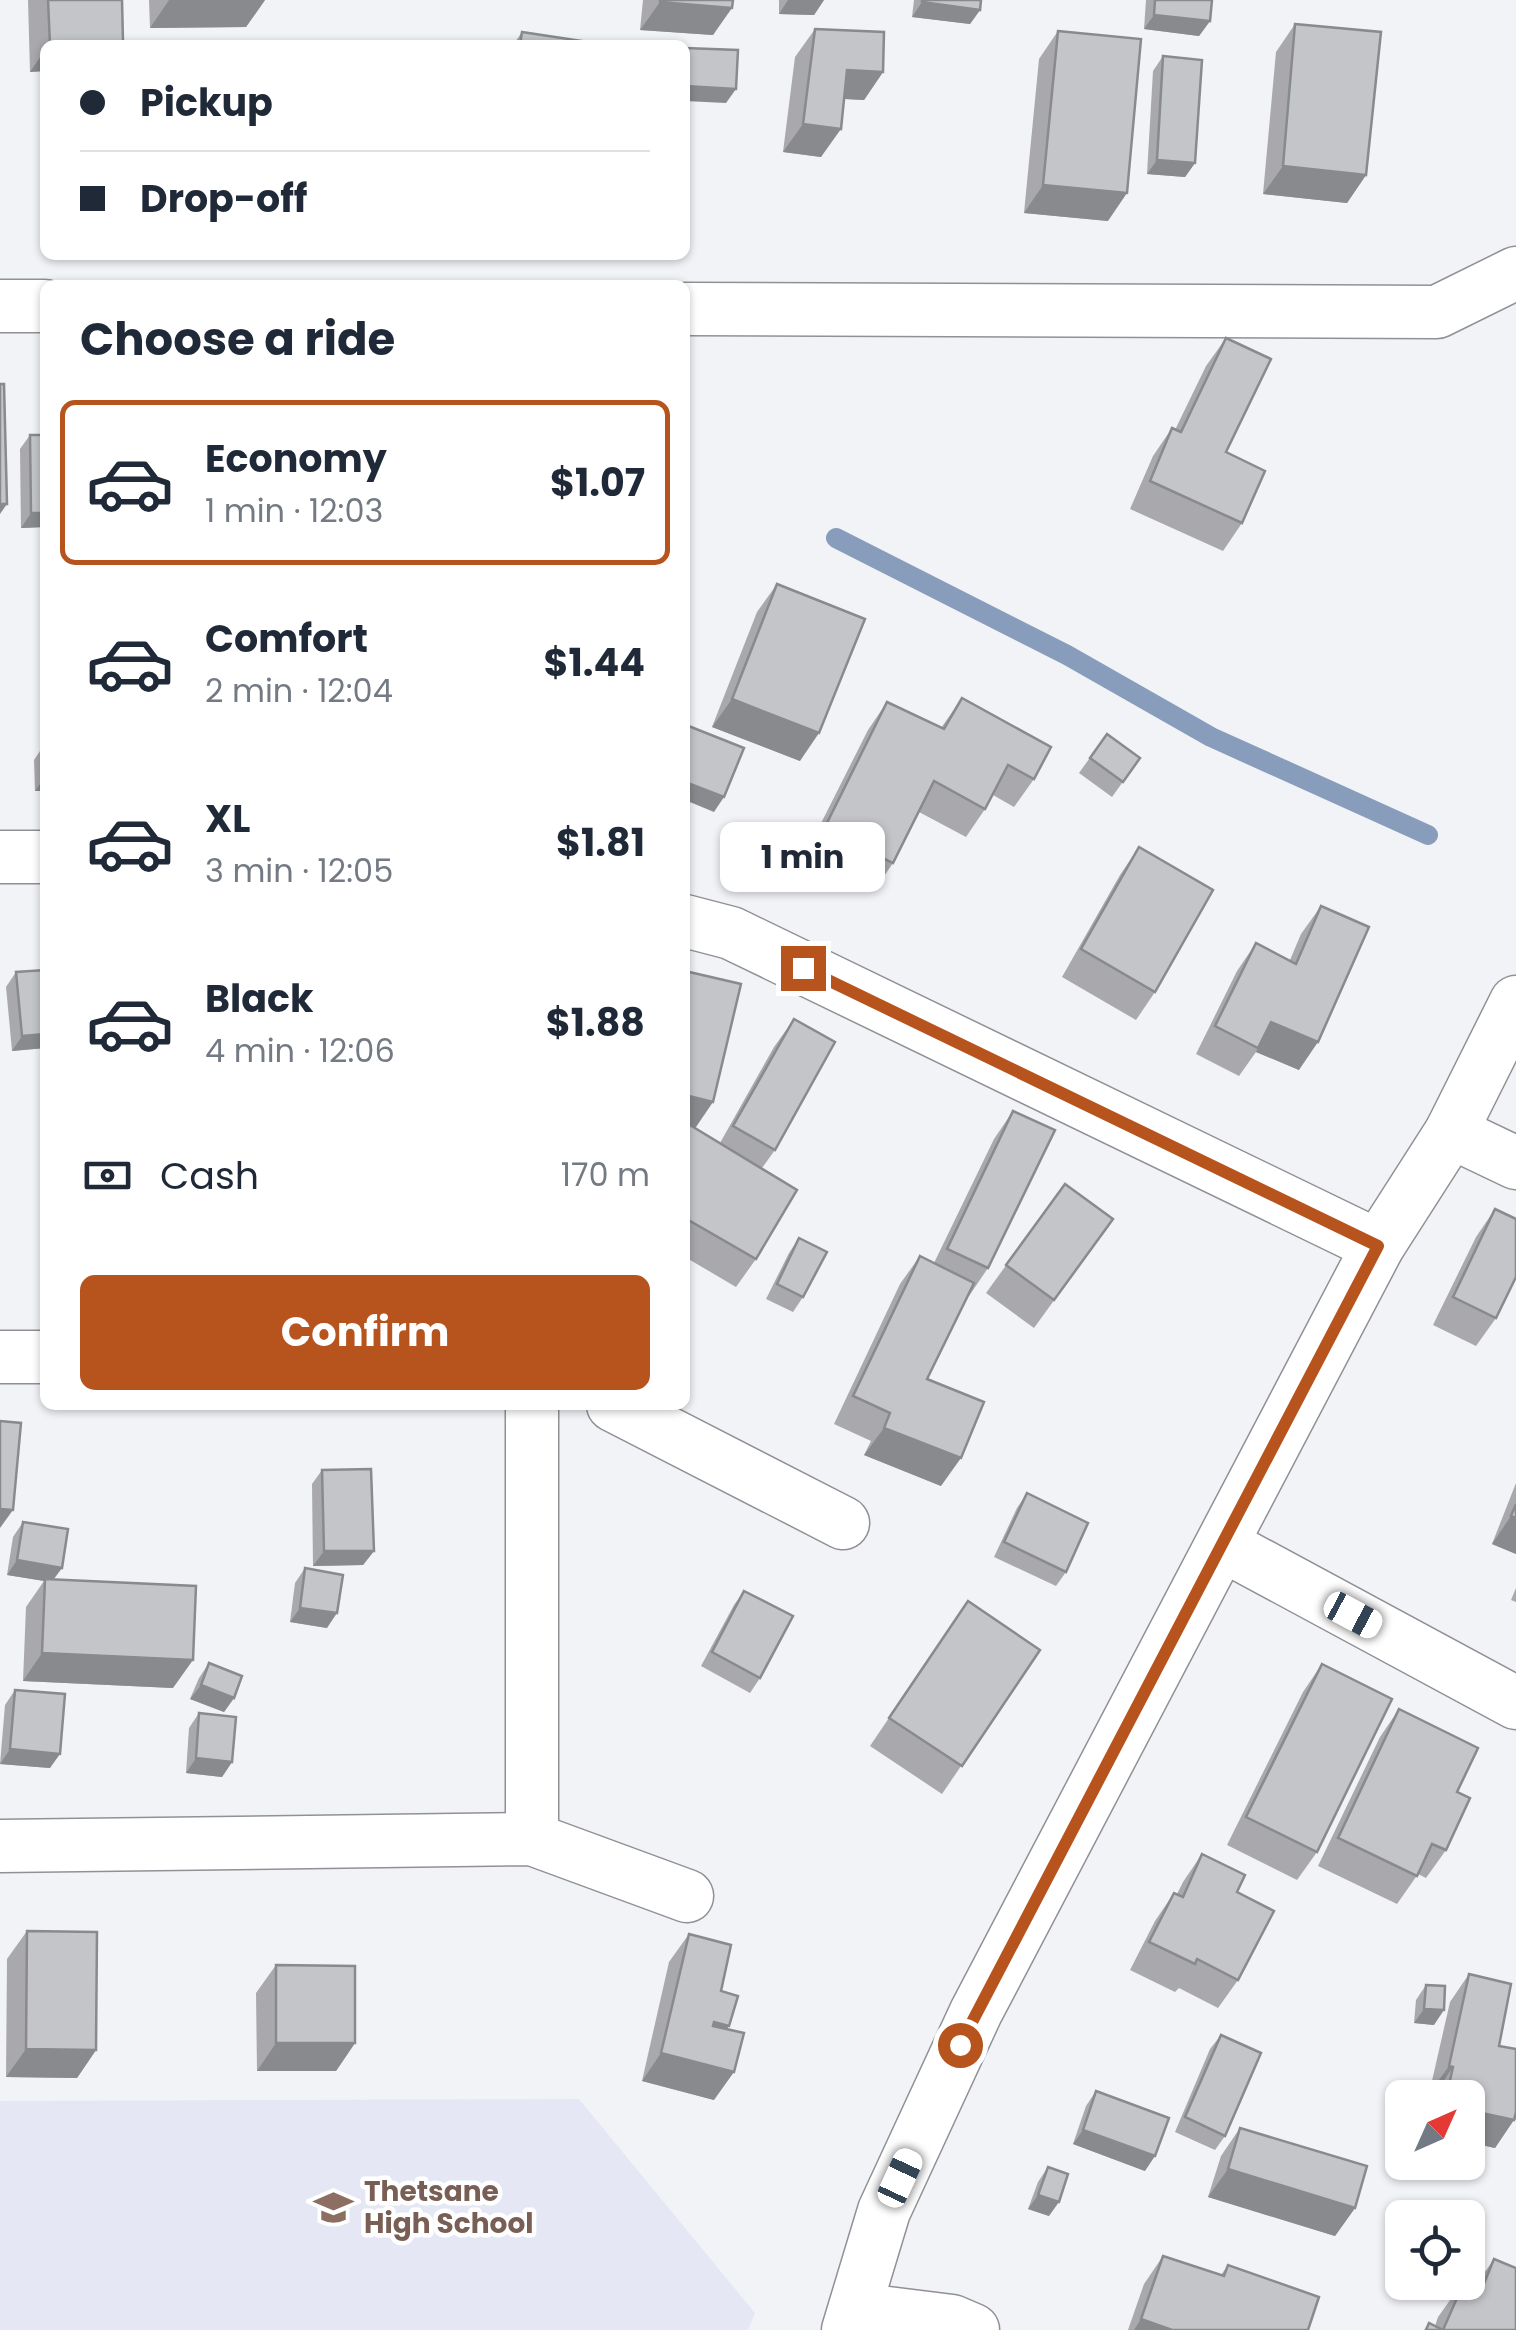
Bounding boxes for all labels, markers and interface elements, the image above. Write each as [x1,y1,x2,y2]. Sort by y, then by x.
text: Pickup [140,76,273,129]
text: Drop-off [140,172,308,225]
text: Choose a ride [80,308,395,371]
text: Economy [205,432,387,485]
icon: car [85,438,175,528]
text: $1.07 [550,456,645,509]
text: 1 min · 12:03 [205,488,383,533]
text: Comfort [205,612,368,665]
icon: car [85,618,175,708]
text: $1.44 [544,636,645,689]
text: 2 min · 12:04 [205,668,393,713]
text: XL [205,792,250,845]
icon: car [85,798,175,888]
text: $1.81 [556,816,645,869]
callout: 1 min [720,823,886,893]
text: 1 min [761,834,844,879]
text: 3 min · 12:05 [205,848,393,893]
route end [781,946,826,991]
text: Black [205,972,314,1025]
icon: car [85,978,175,1068]
text: $1.88 [546,996,645,1049]
text: 4 min · 12:06 [205,1028,395,1073]
icon: cash [80,1148,135,1203]
text: Cash [160,1149,259,1202]
text: 170 m [561,1152,650,1197]
button: Confirm [80,1275,650,1390]
car [1319,1588,1387,1642]
route start [938,2023,983,2068]
north arrow [1385,2080,1485,2180]
map controls [1385,2080,1485,2300]
car [874,2144,926,2212]
place label: Thetsane High School [364,2172,534,2243]
school or university icon: Thetsane High School [313,2186,355,2228]
button: locate [1385,2200,1485,2300]

